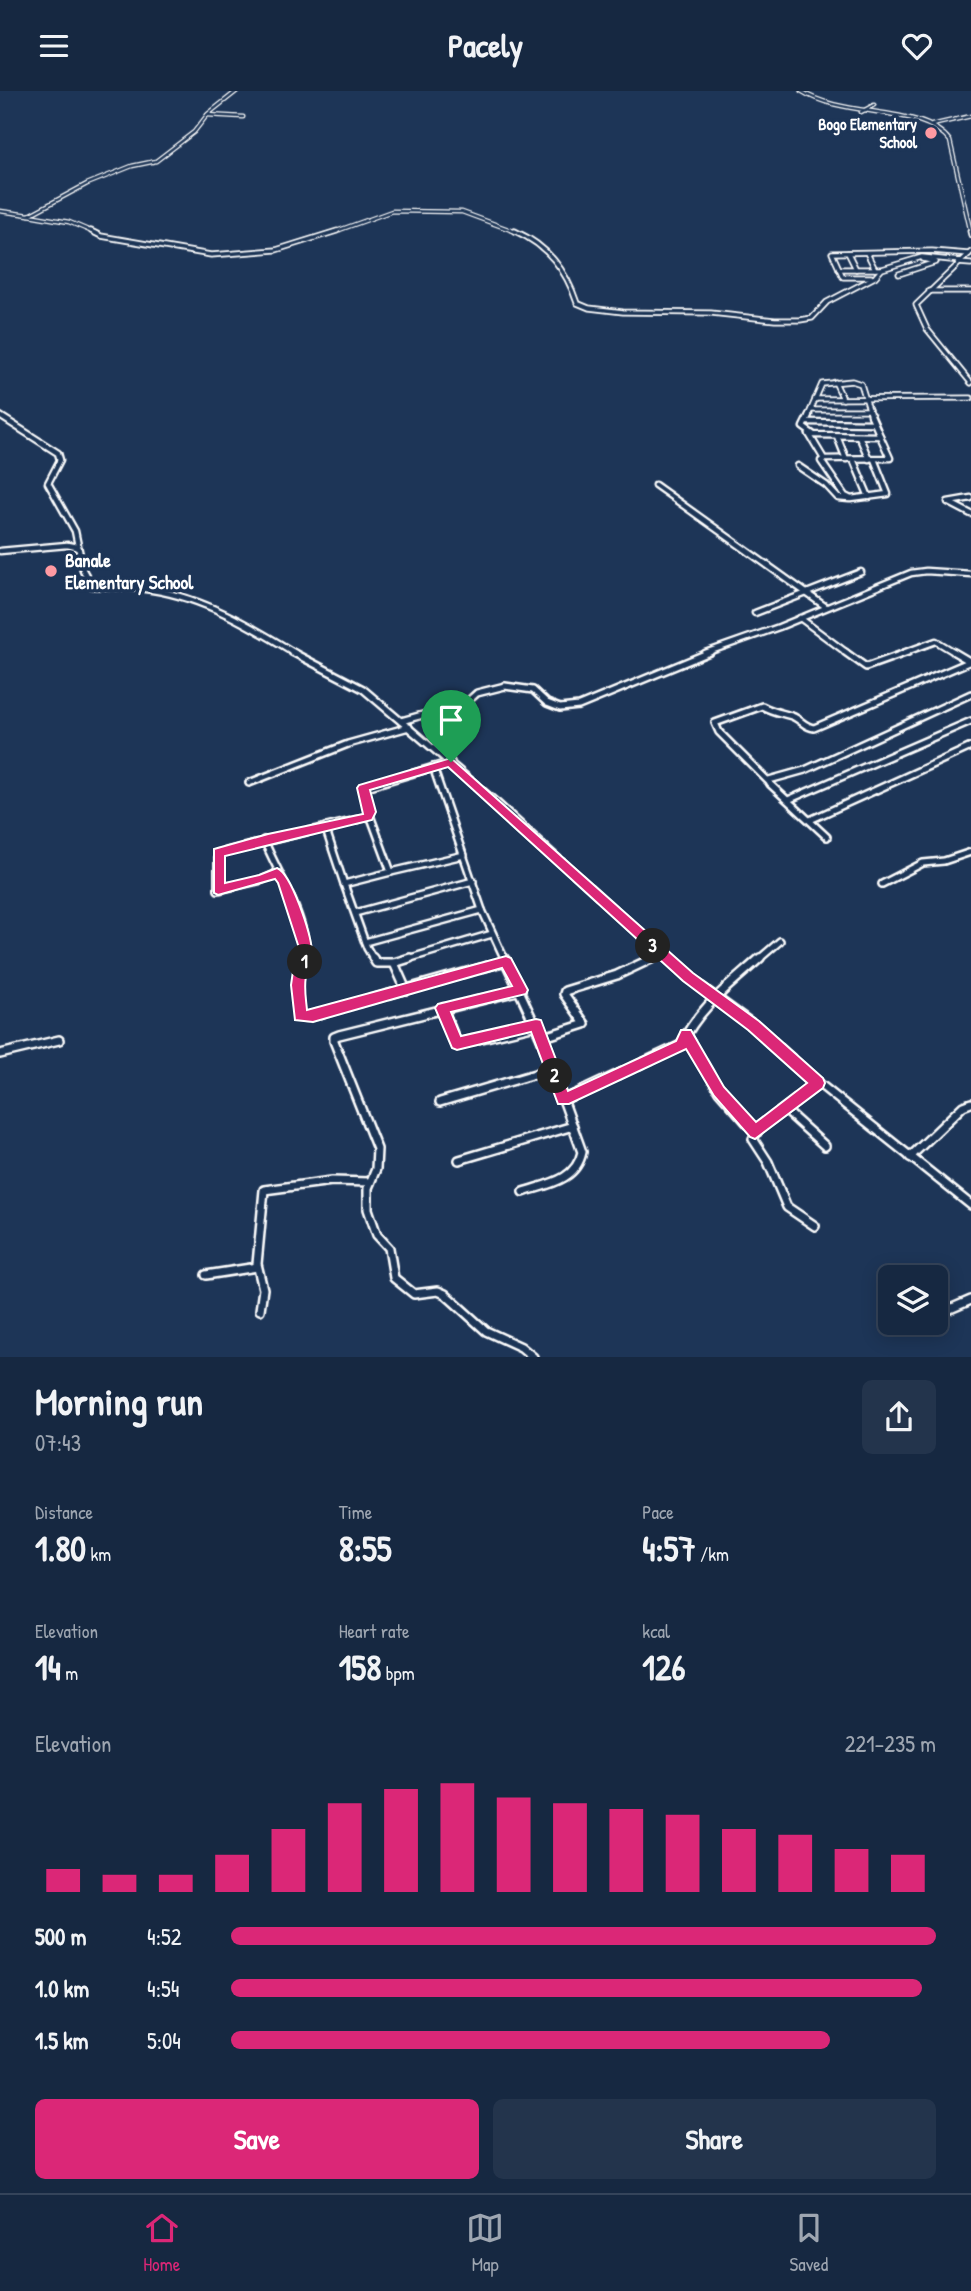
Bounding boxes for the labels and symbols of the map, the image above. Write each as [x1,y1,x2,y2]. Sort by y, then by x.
place label: Bogo Elementary School [818,113,918,153]
marker: Bogo Elementary School [923,125,939,141]
place label: Banale Elementary School [65,547,194,596]
marker: Banale Elementary School [43,563,59,579]
pin [421,690,481,762]
pin: 3 [636,929,670,963]
pin: 1 [288,945,322,979]
pin: 2 [538,1059,572,1093]

